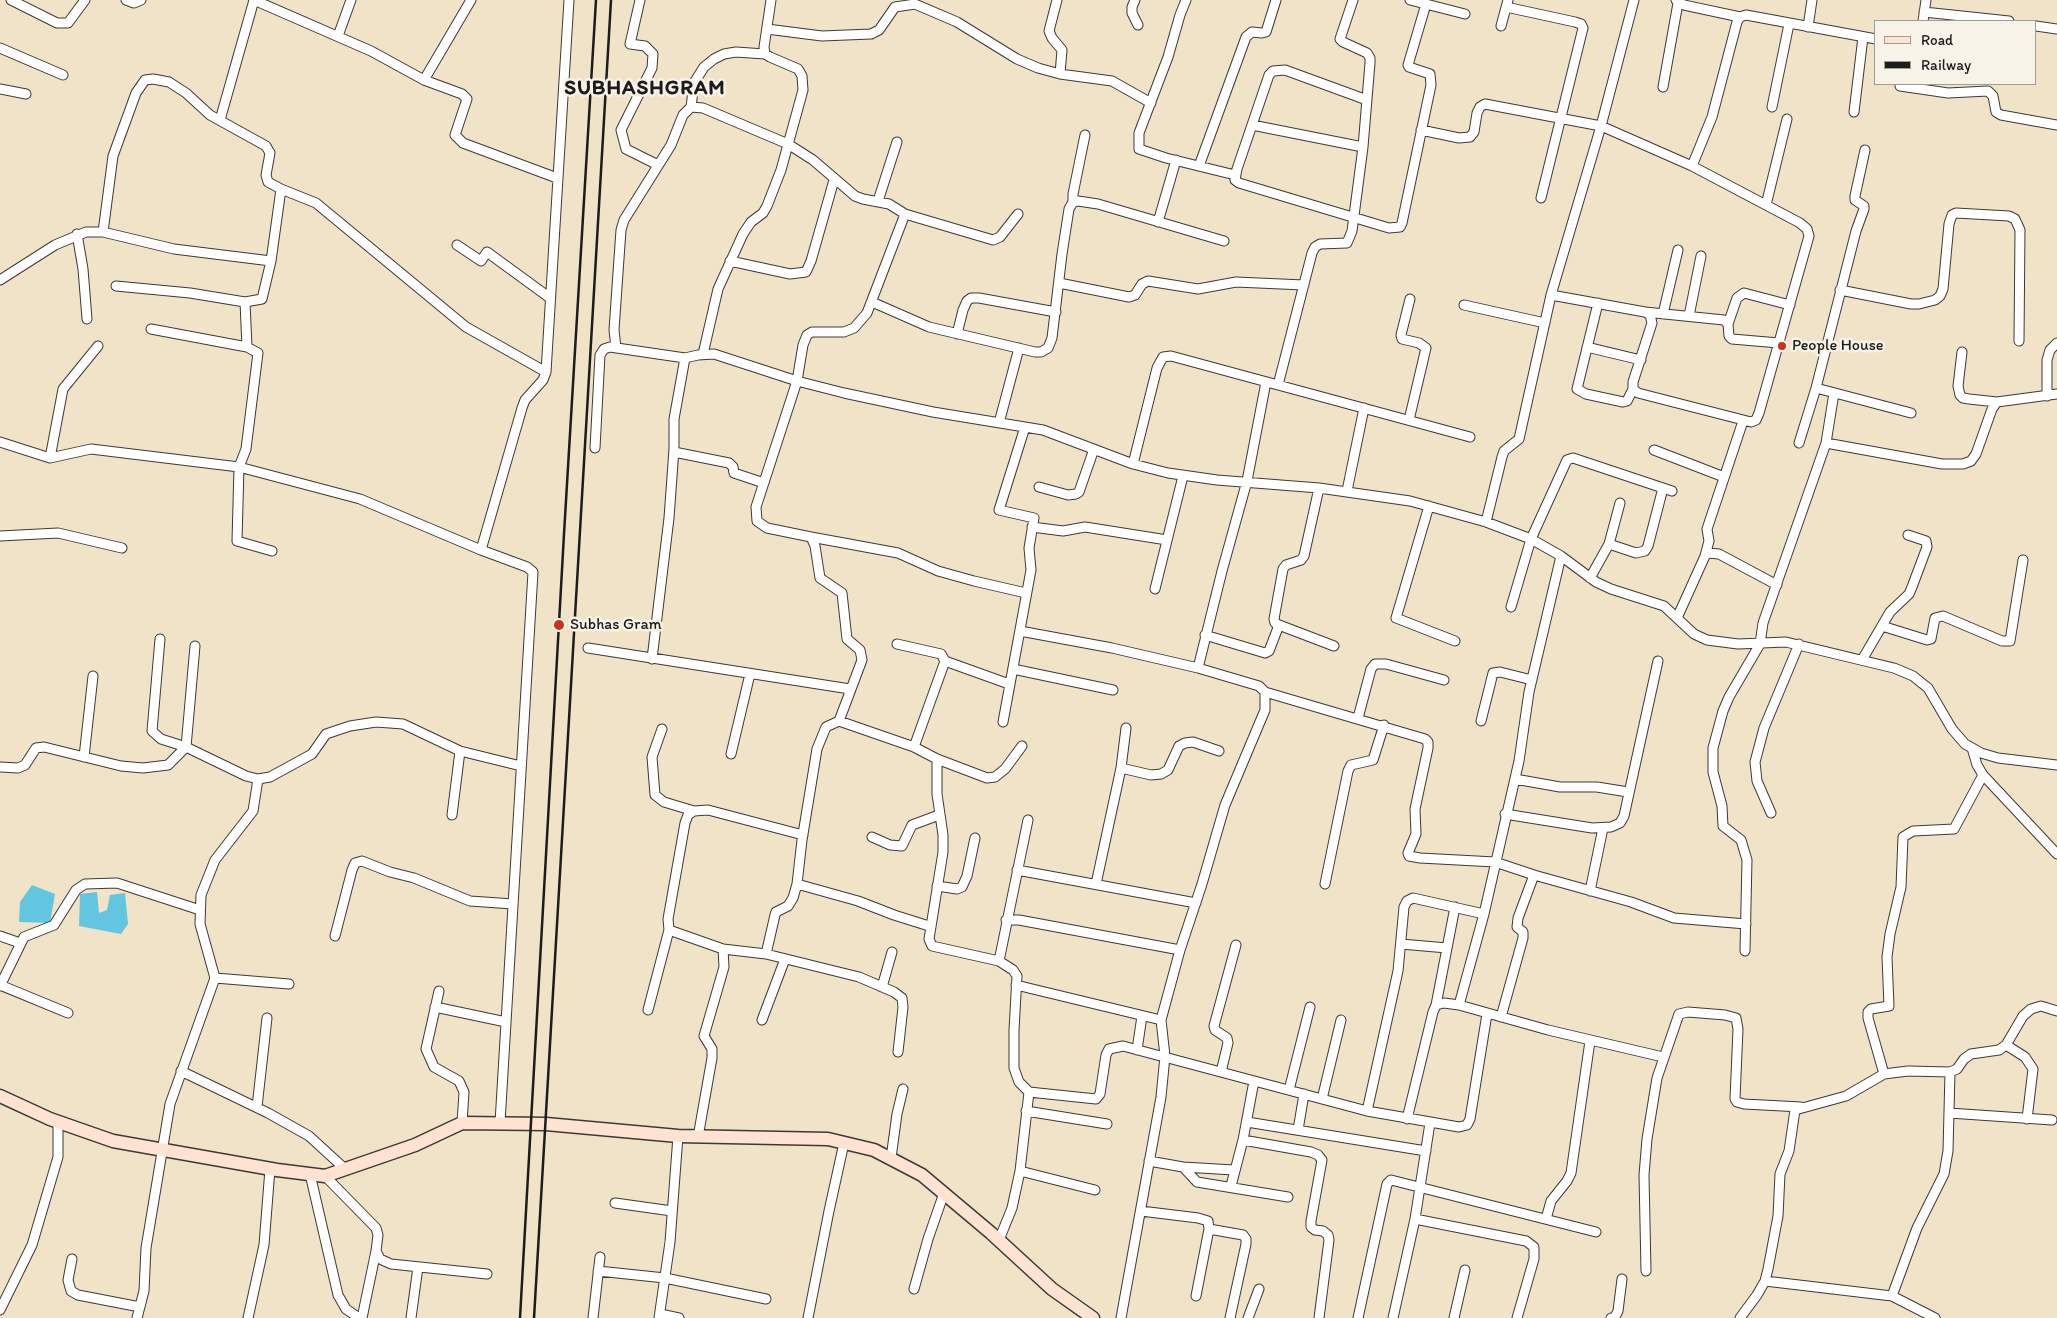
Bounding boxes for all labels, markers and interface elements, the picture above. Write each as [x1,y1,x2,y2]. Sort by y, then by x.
legend [1874,20,2037,85]
text: Road [1921,31,1953,49]
text: Railway [1921,56,1971,74]
district label: SUBHASHGRAM [563,76,727,102]
place label: People House [1792,336,1884,356]
marker: People House [1776,340,1788,352]
place label: Subhas Gram [570,615,662,635]
marker: Subhas Gram [552,618,566,632]

